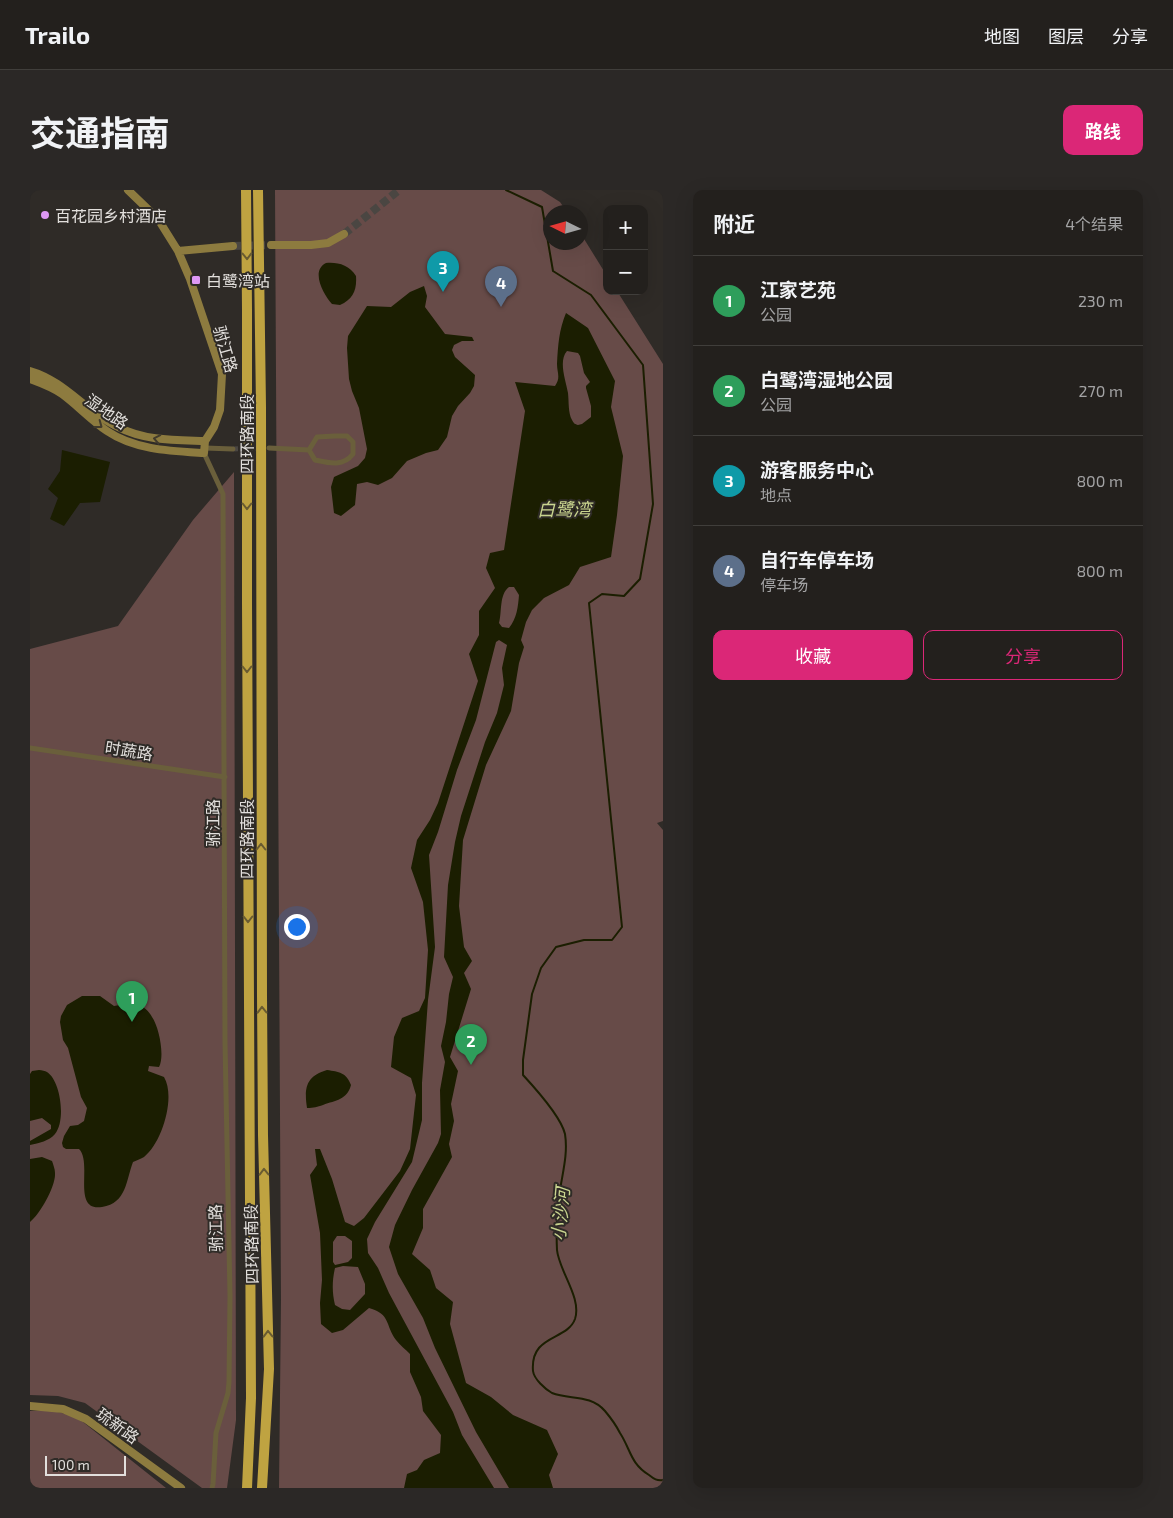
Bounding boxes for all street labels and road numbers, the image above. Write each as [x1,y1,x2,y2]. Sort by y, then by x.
street label: 驸江路 [210,323,242,375]
street label: 湿地路 [82,389,132,433]
street label: 四环路南段 [237,394,256,474]
street label: 时蔬路 [104,737,154,763]
street label: 驸江路 [203,799,222,847]
street label: 四环路南段 [237,799,256,879]
street label: 驸江路 [205,1204,225,1252]
street label: 四环路南段 [241,1204,261,1284]
street label: 琉新路 [93,1403,143,1447]

